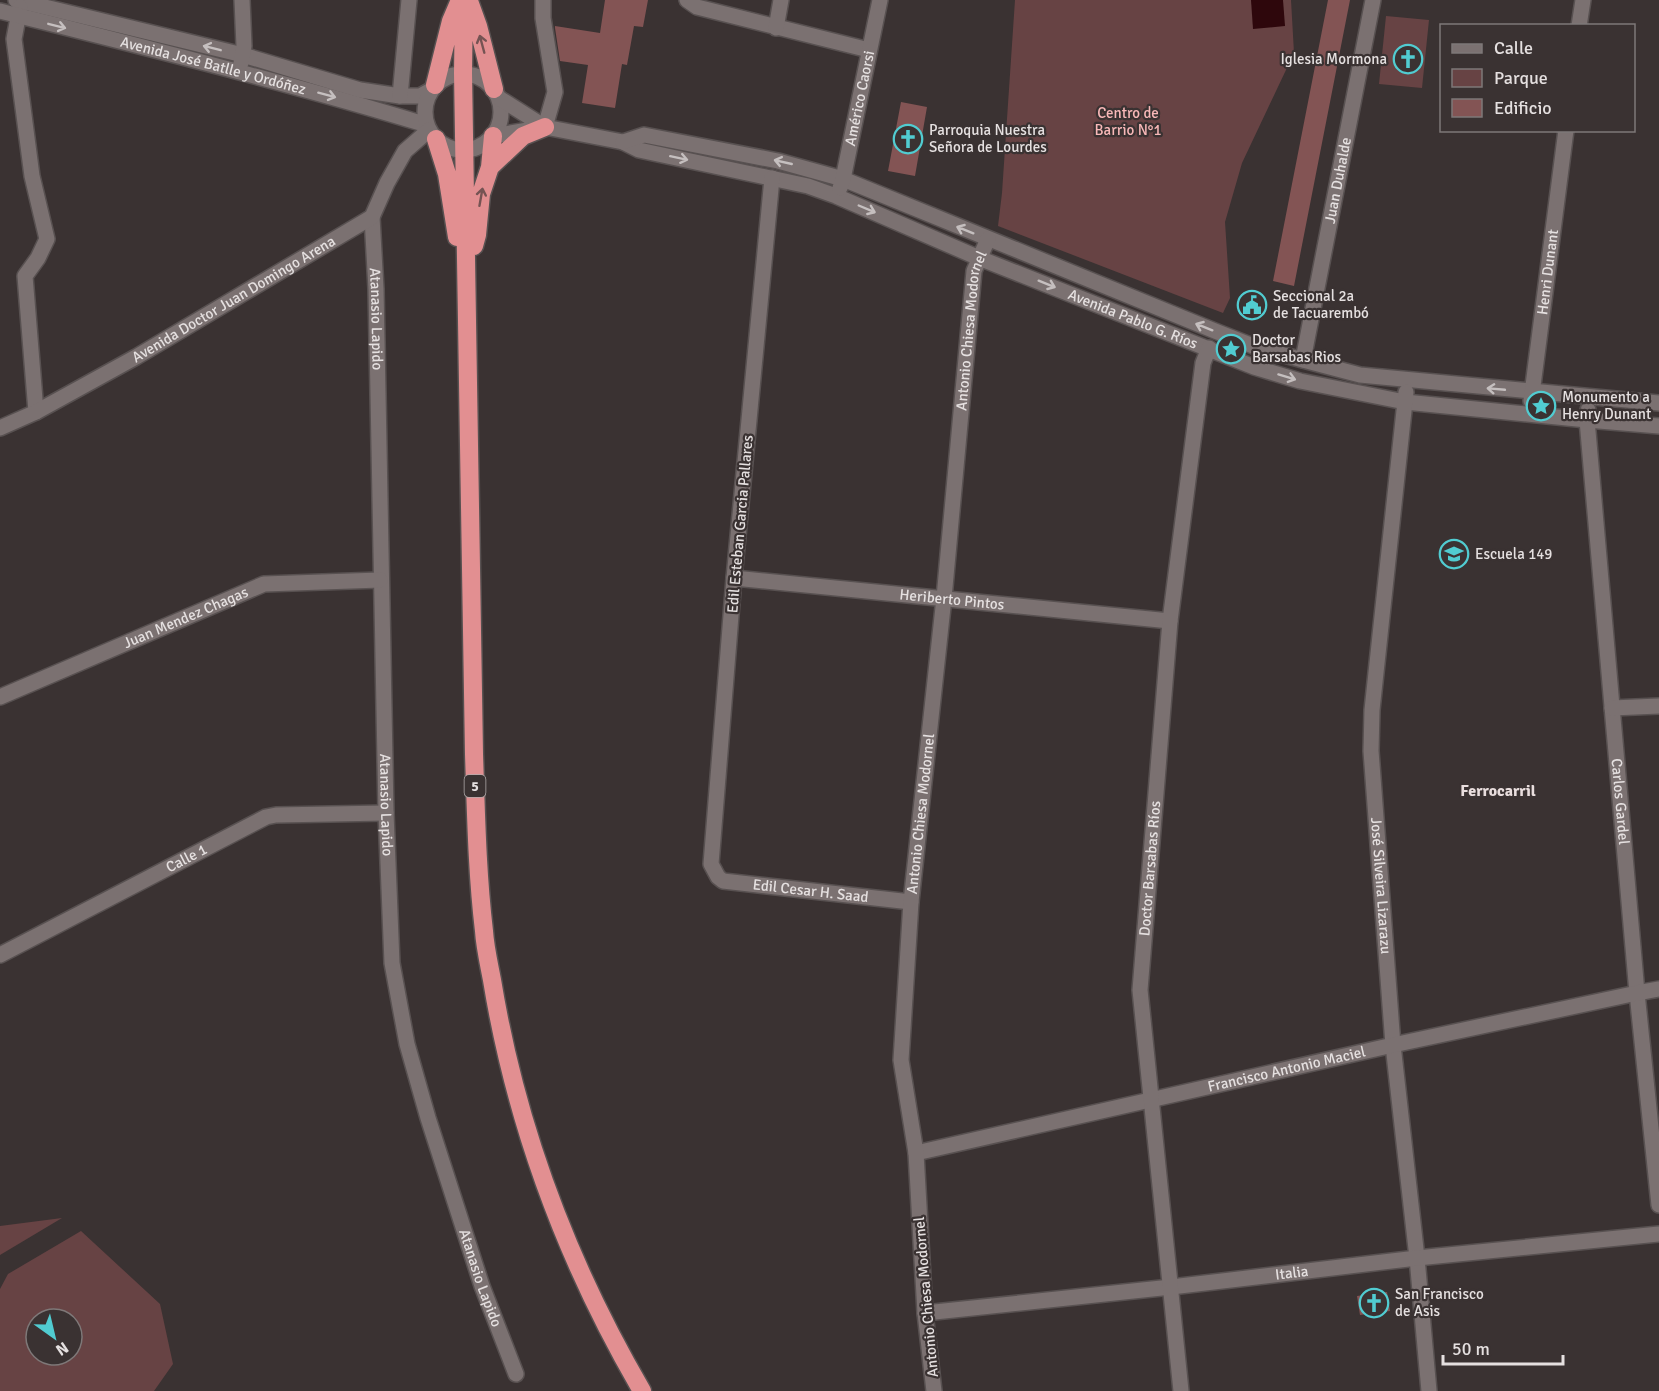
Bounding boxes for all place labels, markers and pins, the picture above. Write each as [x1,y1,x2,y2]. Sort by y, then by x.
church icon: Iglesia Mormona [1392,43,1424,75]
place label: Iglesia Mormona [1280,50,1387,68]
place label: Parroquia Nuestra Señora de Lourdes [929,121,1047,156]
church icon: Parroquia Nuestra Señora de Lourdes [892,123,924,155]
place label: Seccional 2a de Tacuarembó [1273,287,1369,322]
public building icon: Seccional 2a de Tacuarembó [1236,289,1268,321]
place label: Doctor Barsabas Rios [1252,331,1342,366]
place icon: Doctor Barsabas Rios [1215,333,1247,365]
place label: Monumento a Henry Dunant [1562,388,1651,423]
place icon: Monumento a Henry Dunant [1525,390,1557,422]
school or university icon: Escuela 149 [1438,538,1470,570]
place label: Escuela 149 [1475,545,1552,563]
place label: San Francisco de Asis [1395,1285,1484,1320]
church icon: San Francisco de Asis [1358,1287,1390,1319]

